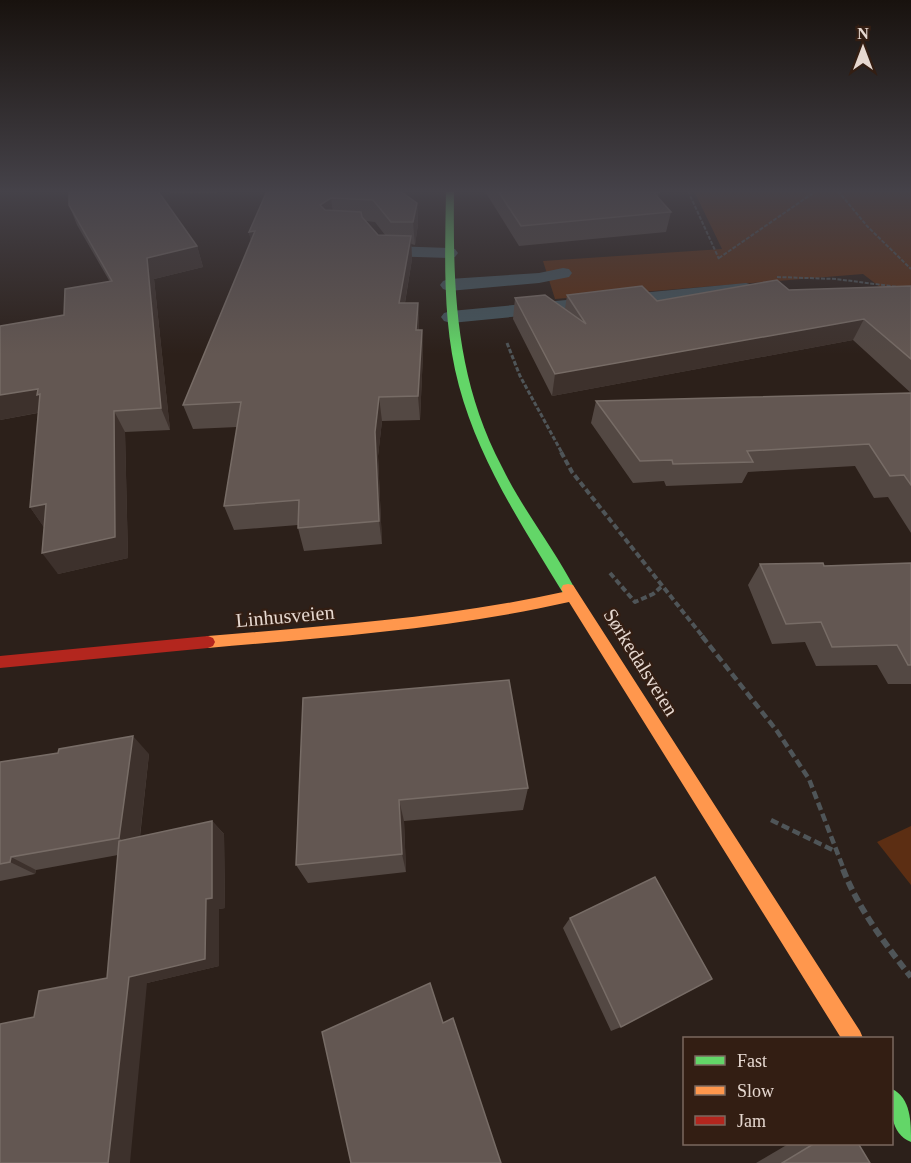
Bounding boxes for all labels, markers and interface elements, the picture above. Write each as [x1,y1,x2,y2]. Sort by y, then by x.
north arrow [833,18,893,78]
text: N [857,25,869,42]
street label: Linhusveien [235,601,335,631]
street label: Sørkedalsveien [599,604,683,720]
legend [683,1037,893,1145]
text: Fast [737,1051,767,1071]
text: Slow [737,1081,774,1101]
text: Jam [737,1111,766,1131]

